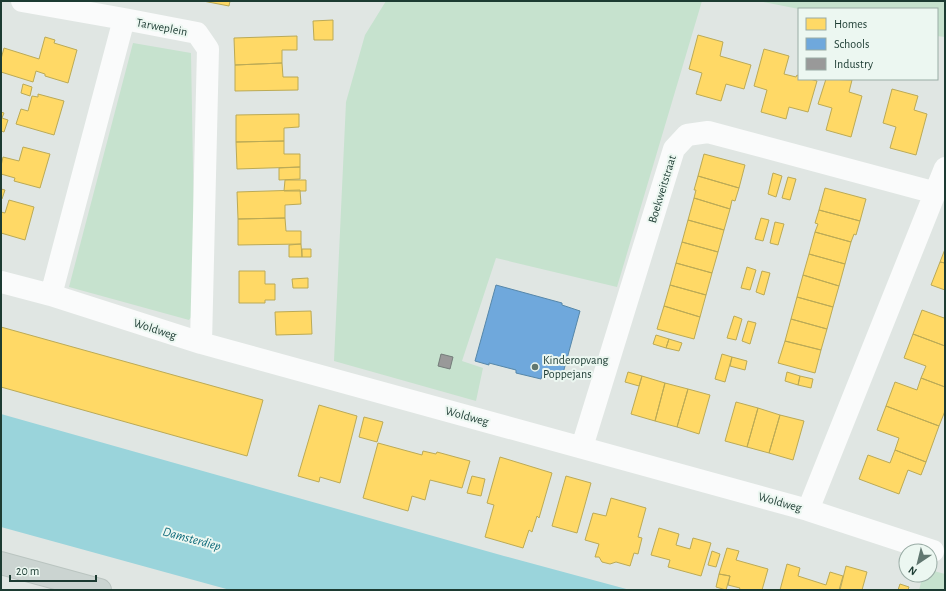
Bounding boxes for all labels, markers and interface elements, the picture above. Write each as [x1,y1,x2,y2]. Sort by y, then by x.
legend [798,8,938,80]
street label: Tarweplein [135,16,189,38]
text: Homes [834,18,867,30]
text: Schools [834,38,869,50]
text: Industry [834,58,873,71]
street label: Boekweitstraat [646,153,678,224]
street label: Woldweg [132,316,178,342]
place label: Kinderopvang Poppejans [543,354,609,381]
marker: Kinderopvang Poppejans [530,362,540,372]
street label: Woldweg [444,404,490,428]
street label: Woldweg [757,490,803,514]
water label: Damsterdiep [161,525,222,554]
north arrow [898,543,938,583]
scale bar [10,557,96,583]
text: N [906,564,919,577]
text: 20 m [16,565,39,577]

